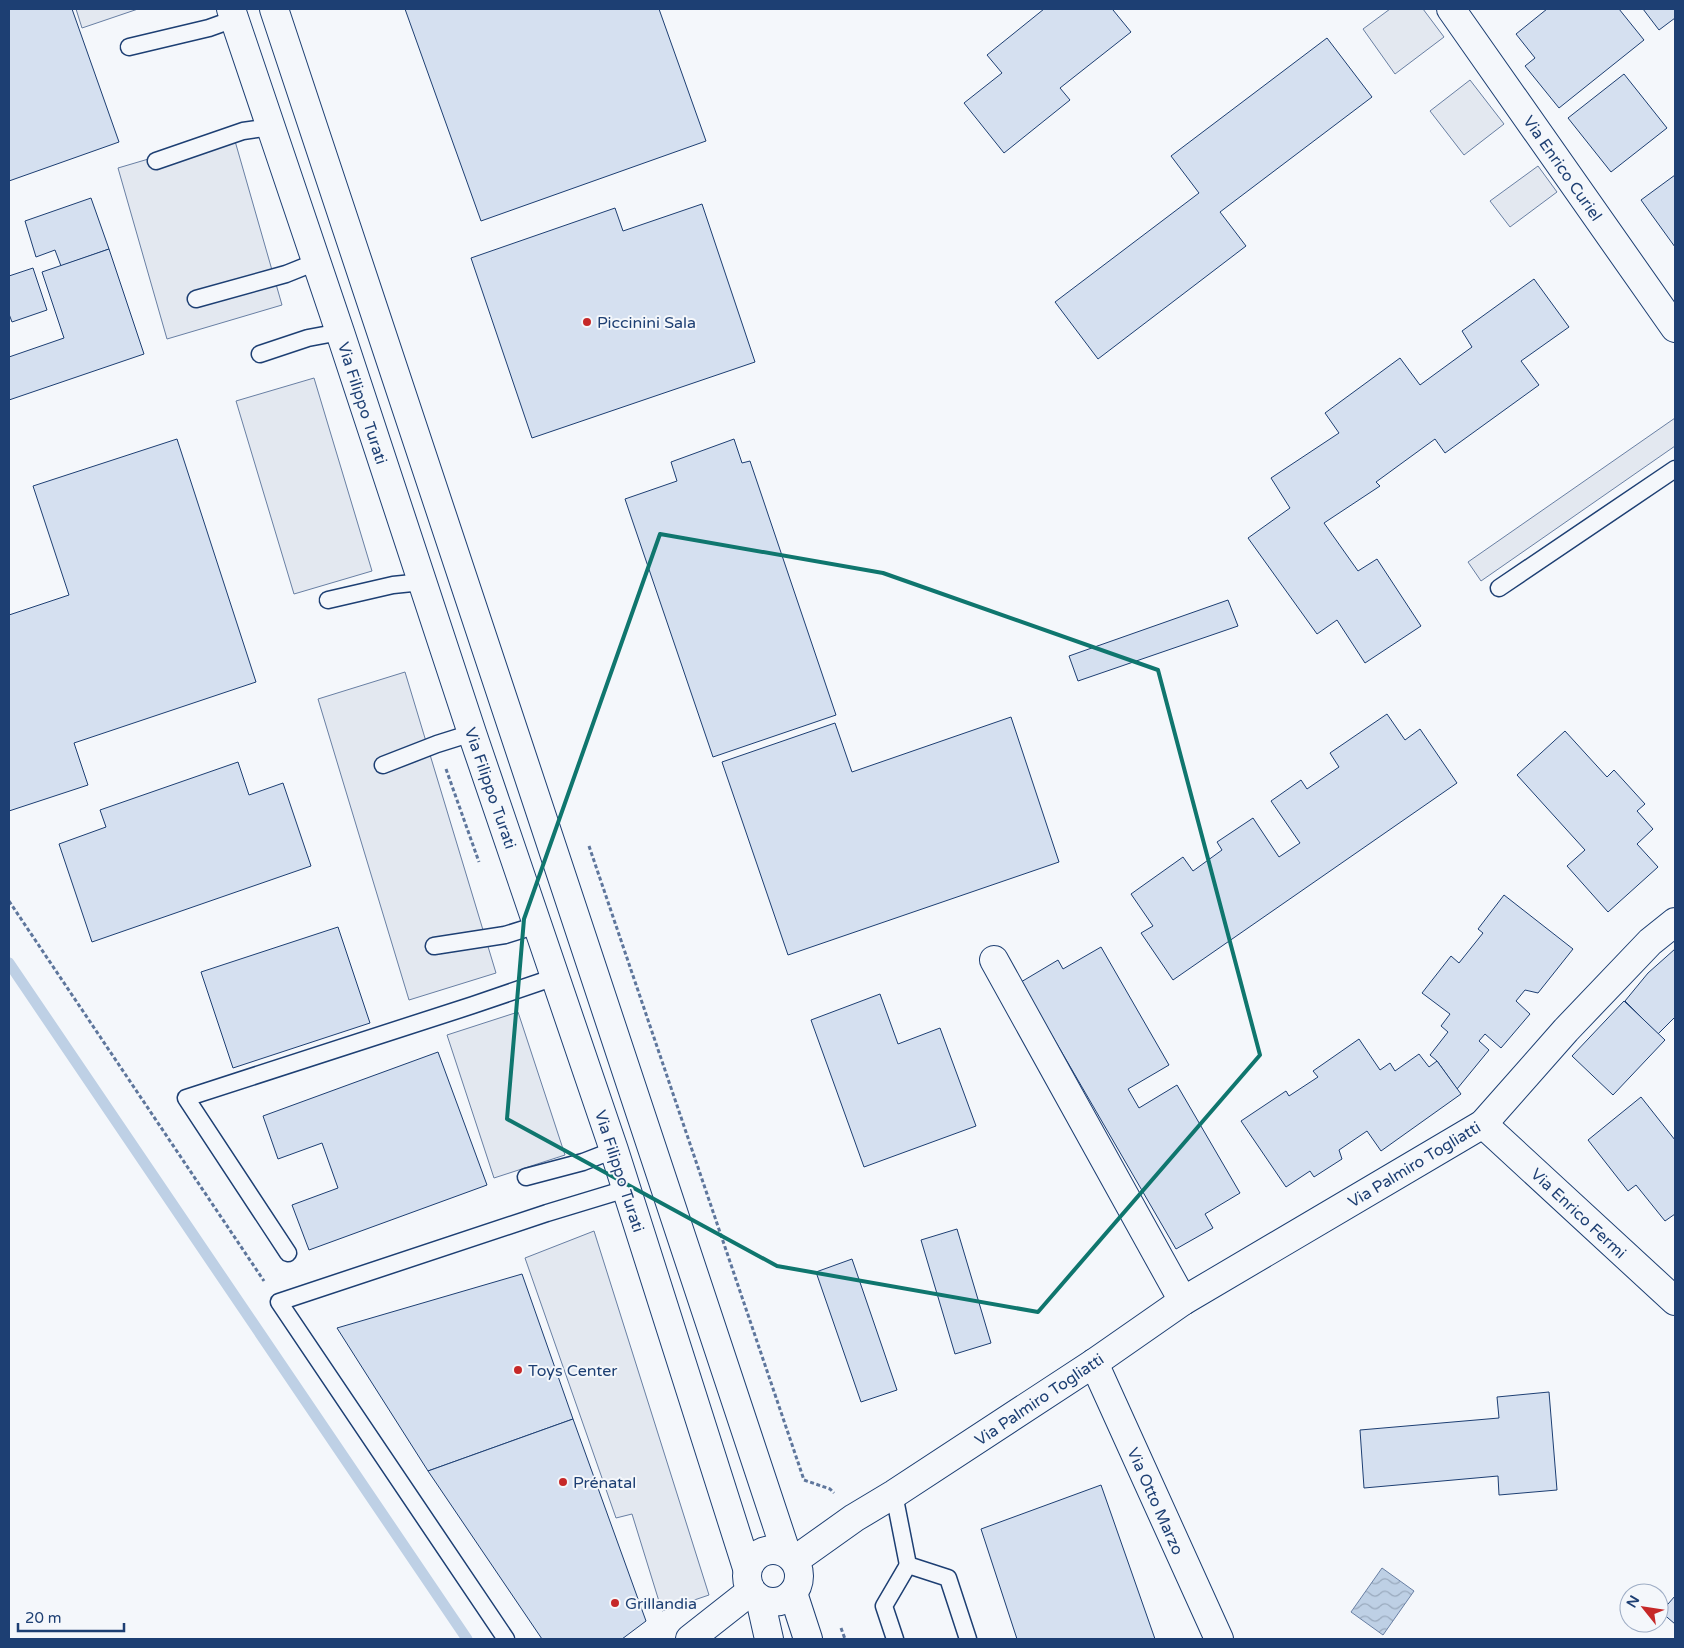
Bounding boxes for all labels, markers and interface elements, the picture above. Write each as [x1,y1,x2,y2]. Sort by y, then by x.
street label: Via Enrico Curiel [1518,112,1606,225]
place label: Piccinini Sala [597,313,696,333]
marker: Piccinini Sala [581,316,593,328]
street label: Via Filippo Turati [333,340,391,467]
street label: Via Filippo Turati [460,725,520,852]
street label: Via Filippo Turati [590,1108,648,1235]
street label: Via Palmiro Togliatti [1344,1117,1485,1212]
street label: Via Enrico Fermi [1526,1164,1630,1263]
street label: Via Palmiro Togliatti [971,1349,1108,1450]
place label: Toys Center [528,1361,618,1381]
marker: Toys Center [512,1364,524,1376]
street label: Via Otto Marzo [1122,1445,1188,1558]
place label: Prénatal [573,1473,636,1493]
marker: Prénatal [557,1476,569,1488]
north arrow [1619,1583,1669,1633]
text: N [1623,1593,1643,1611]
place label: Grillandia [625,1594,697,1614]
marker: Grillandia [609,1597,621,1609]
scale bar [18,1600,124,1632]
text: 20 m [25,1609,62,1627]

